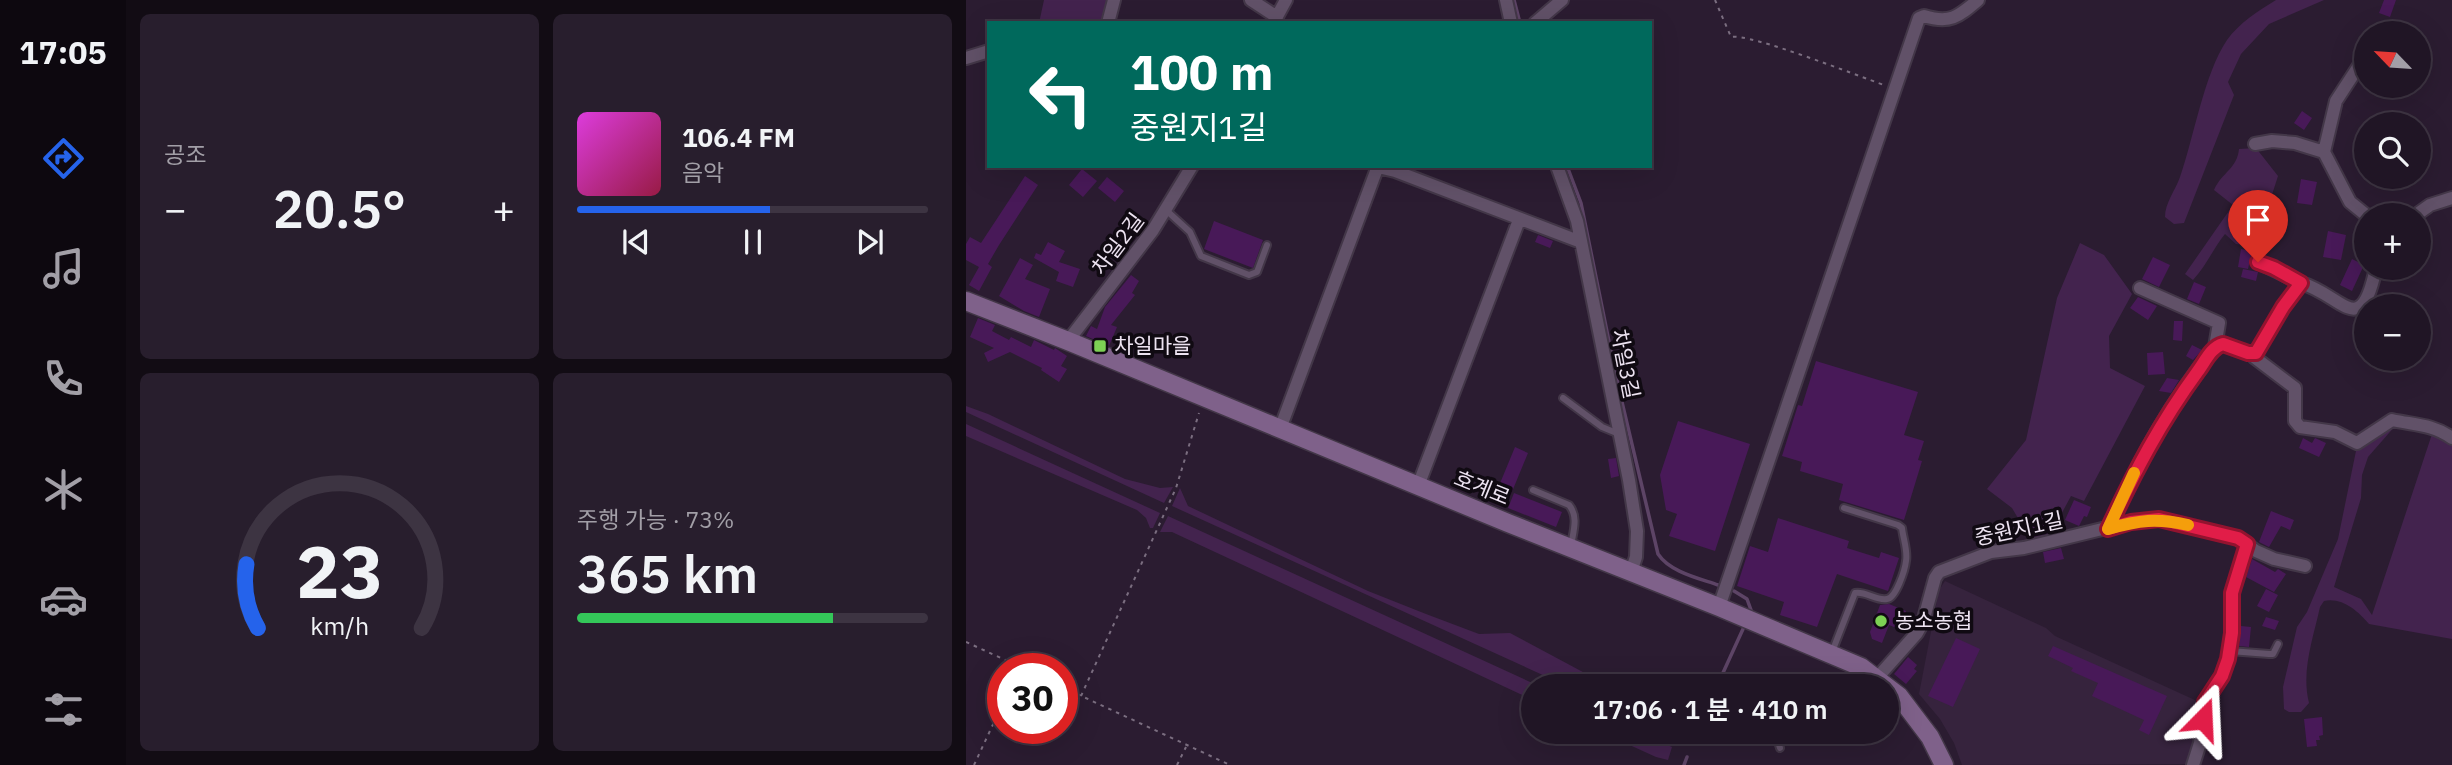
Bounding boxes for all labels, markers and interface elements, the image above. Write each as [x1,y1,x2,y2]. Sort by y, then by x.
north arrow [2354,21,2431,98]
map controls [2354,21,2431,371]
text: 17:05 [19,31,107,73]
text: 100 m [1130,40,1274,103]
icon: left [1015,49,1106,140]
text: 중원지1길 [1130,106,1267,148]
button: search [2354,112,2431,189]
text: 106.4 FM [682,120,795,154]
icon: directions [39,134,88,183]
text: 공조 [164,139,206,169]
text: 음악 [682,157,724,187]
text: 20.5° [273,175,406,242]
text: − [164,184,187,233]
text: + [492,184,515,233]
pin [2228,190,2288,262]
icon: arrive [2239,201,2277,239]
button: + [2354,203,2431,280]
street label: 차일2길 [1085,207,1150,280]
icon: previous [617,223,655,261]
icon: pause [734,223,772,261]
icon: next [851,223,889,261]
icon: music [39,244,88,293]
button: − [2354,294,2431,371]
street label: 차일3길 [1606,327,1646,401]
place label: 차일마을 [1114,331,1191,359]
marker: 차일마을 [1092,338,1108,354]
icon: phone [39,354,88,403]
street label: 호계로 [1450,463,1514,511]
icon: climate [39,465,88,514]
text: 주행 가능 · 73% [577,504,734,534]
street label: 중원지1길 [1972,505,2066,551]
text: 23 [296,523,383,618]
text: 365 km [577,540,758,607]
icon: car [39,575,88,624]
place label: 농소농협 [1895,606,1972,634]
text: km/h [310,609,369,642]
marker: 농소농협 [1873,613,1889,629]
speed limit sign: 30 [987,653,1078,744]
position arrow [2166,682,2240,756]
icon: filters [39,685,88,734]
text: 17:06 · 1 분 · 410 m [1592,692,1828,726]

